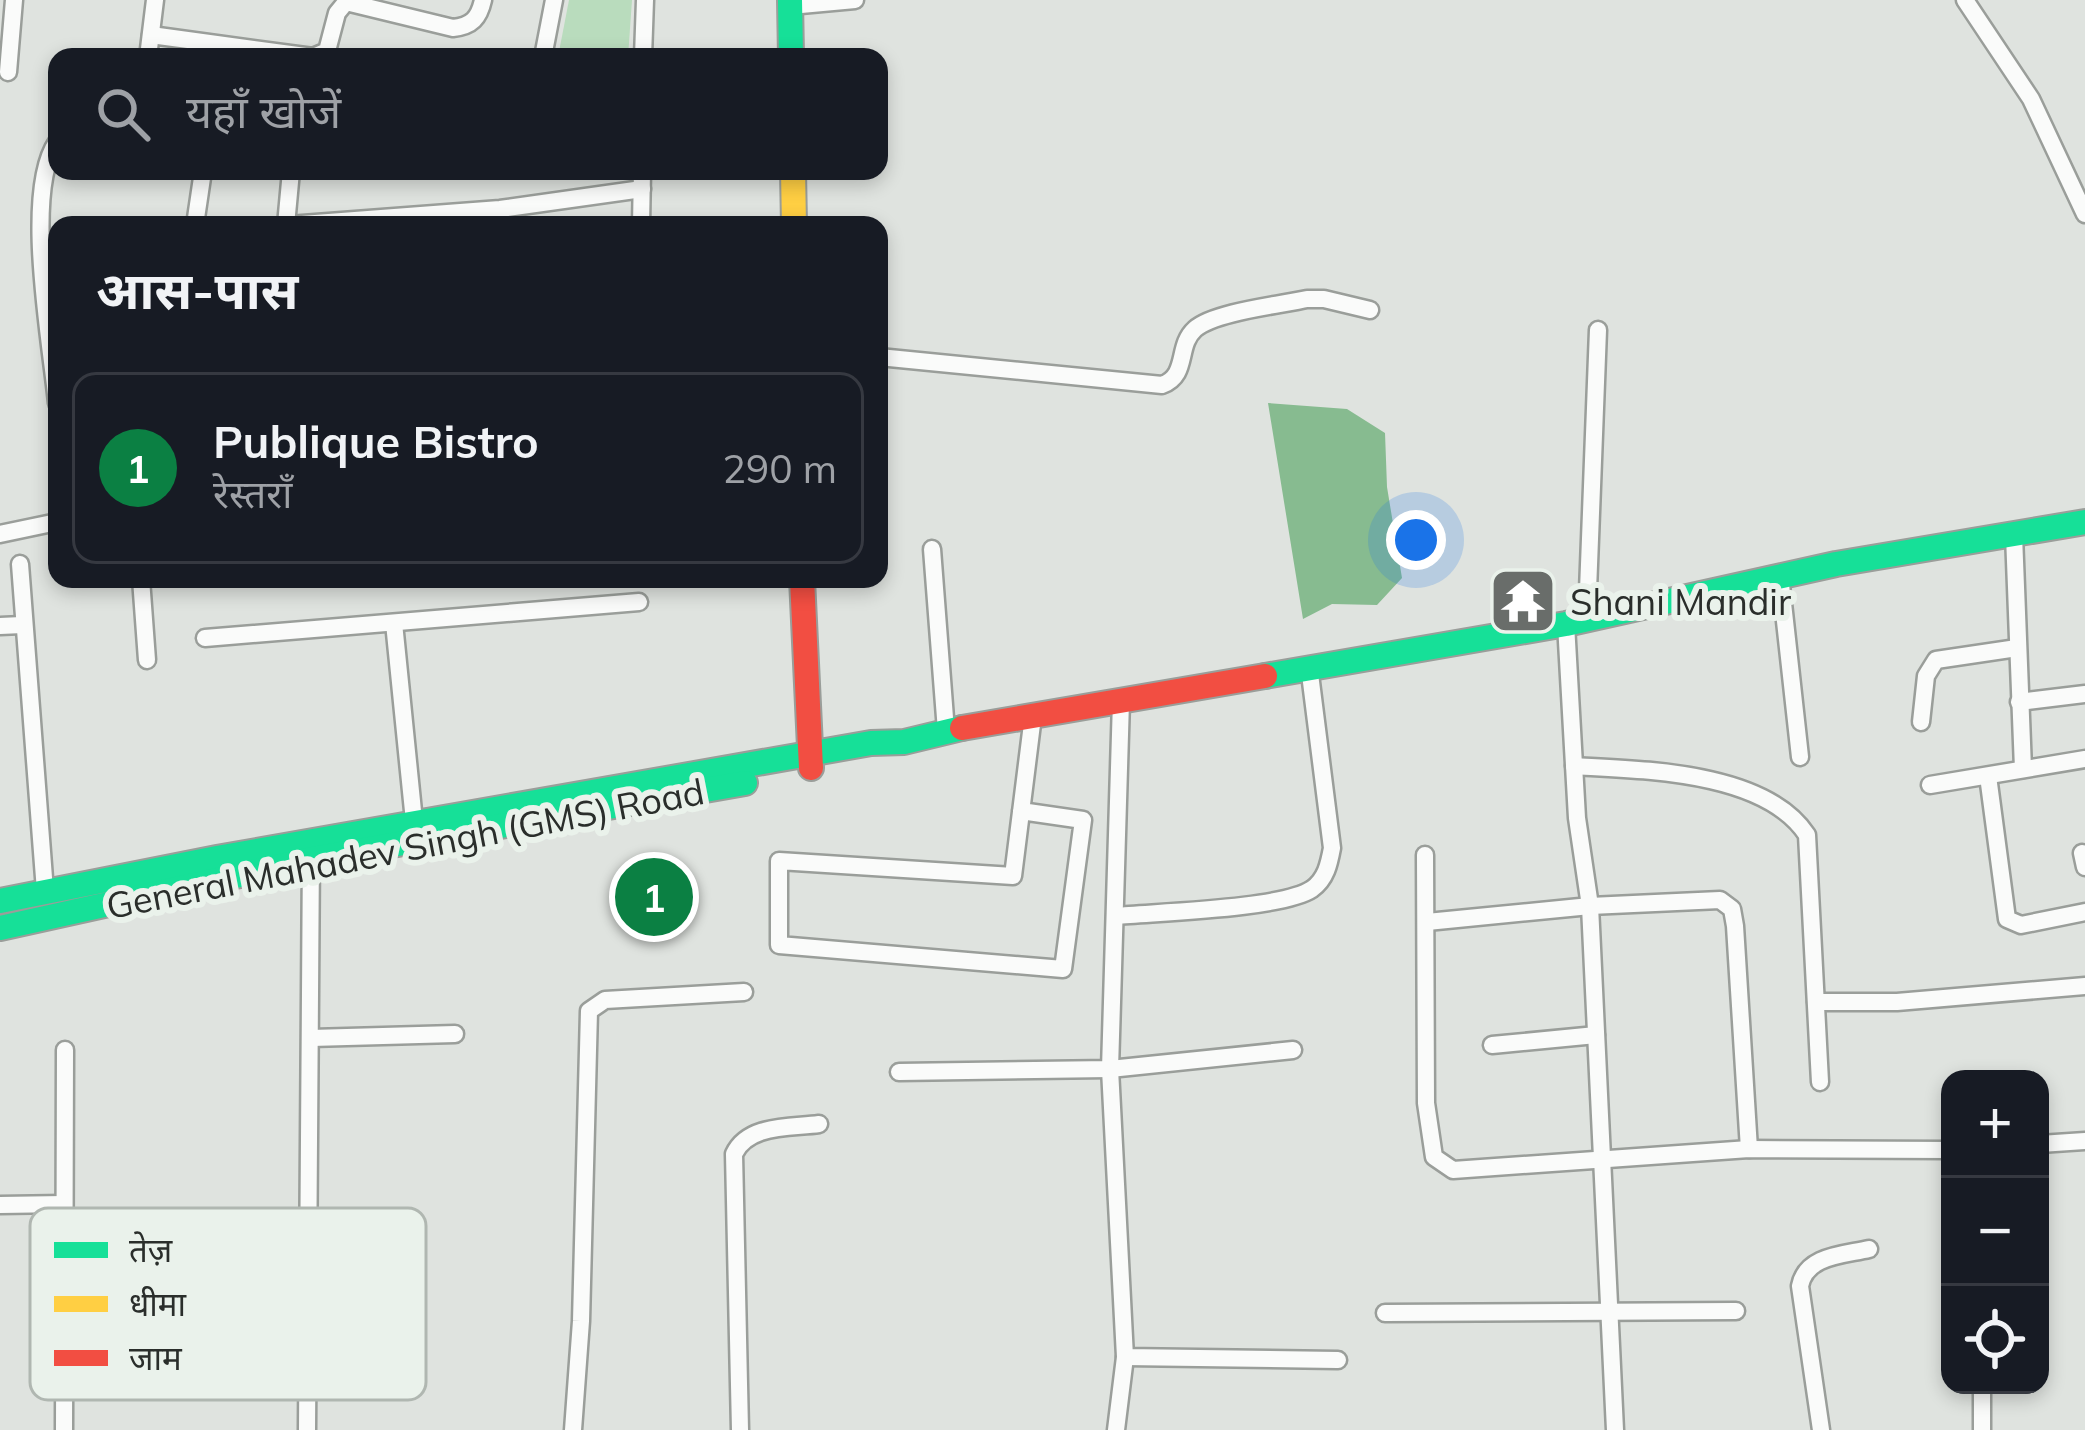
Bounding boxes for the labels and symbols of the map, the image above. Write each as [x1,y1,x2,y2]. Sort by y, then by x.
your location [1386,510,1446,570]
temple icon: Shani Mandir [1488,566,1558,636]
place label: Shani Mandir [1570,579,1791,624]
street label: General Mahadev Singh (GMS) Road [102,768,708,928]
pin: 1 [615,852,693,942]
legend [30,1208,426,1400]
text: तेज़ [129,1229,173,1270]
text: धीमा [129,1283,188,1324]
text: जाम [129,1337,183,1378]

